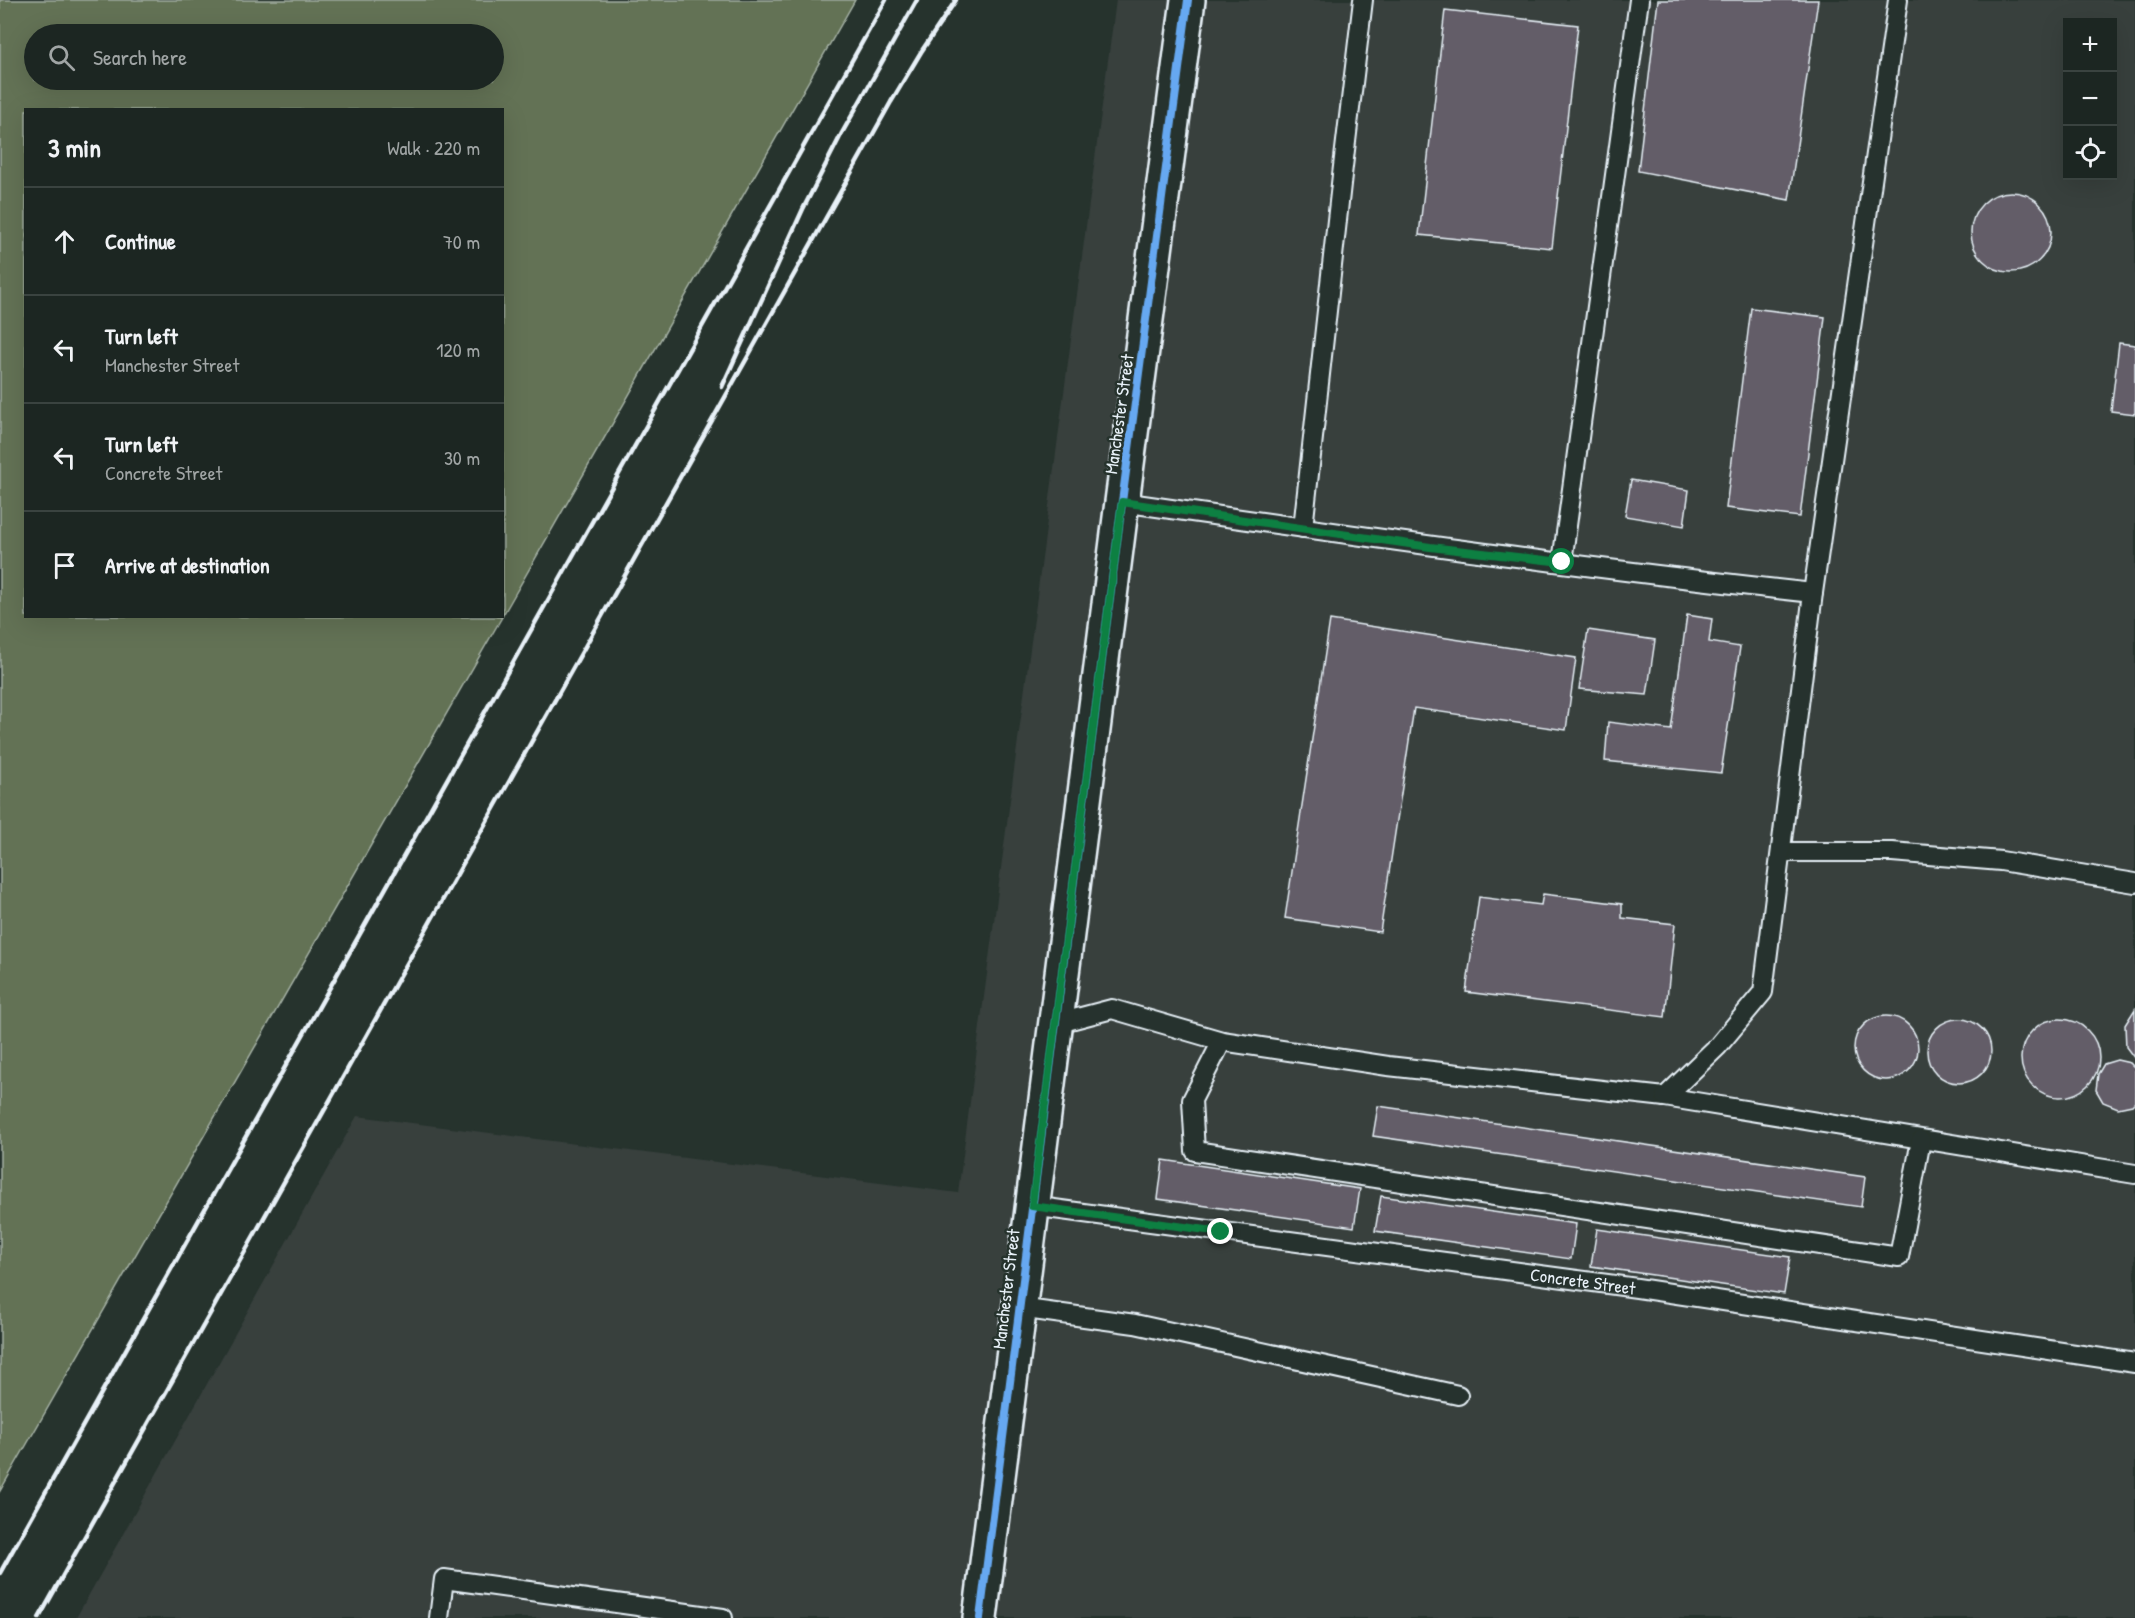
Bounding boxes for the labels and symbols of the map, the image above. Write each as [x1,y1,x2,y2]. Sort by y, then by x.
street label: Manchester Street [1098,352,1140,476]
route start [1548,548,1574,574]
route end [1207,1218,1233,1244]
street label: Manchester Street [986,1227,1026,1351]
street label: Concrete Street [1529,1261,1638,1300]

